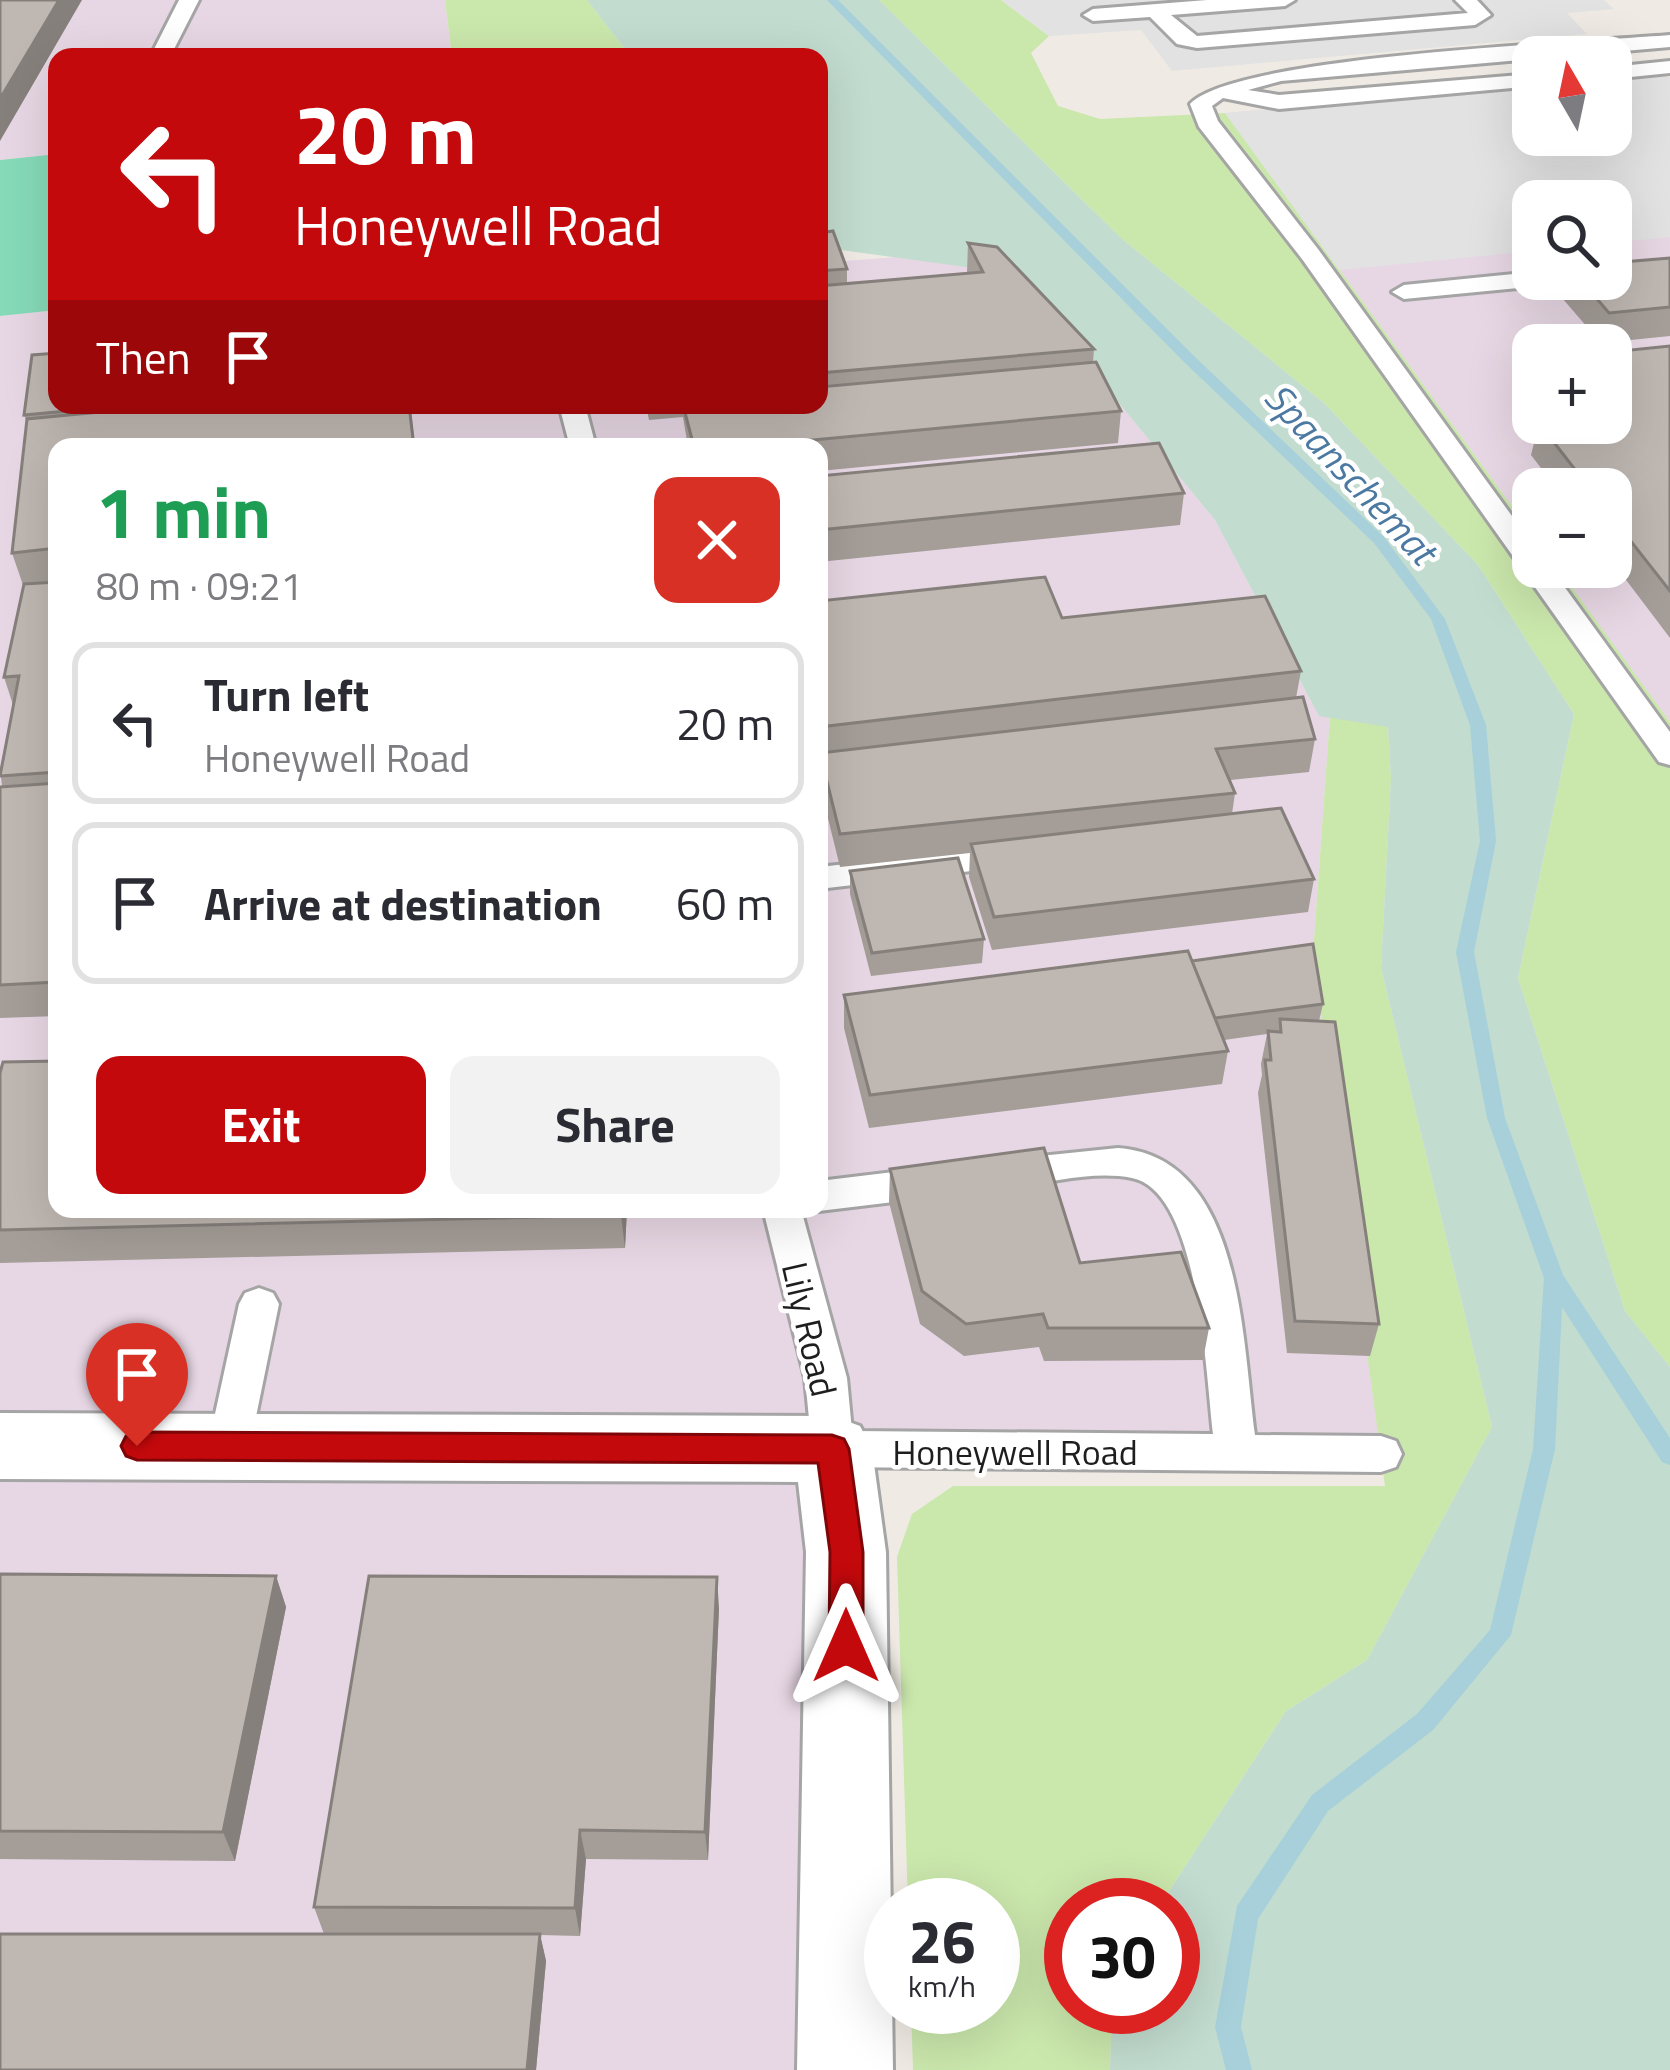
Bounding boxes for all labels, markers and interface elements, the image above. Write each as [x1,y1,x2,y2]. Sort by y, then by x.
north arrow [1512,36,1632,156]
map controls [1512,36,1632,588]
text: 20 m [294,69,477,197]
icon: left [96,96,252,252]
button: search [1512,180,1632,300]
text: Honeywell Road [294,184,662,266]
text: Then [96,323,191,391]
icon: arrive [215,324,281,390]
button: + [1512,324,1632,444]
water label: Spaanschemat [1251,369,1454,580]
text: 1 min [96,456,271,566]
button: − [1512,468,1632,588]
button: close [654,477,780,603]
text: 80 m · 09:21 [96,556,302,615]
text: Turn left [204,660,369,728]
text: 20 m [676,689,774,757]
icon: left [102,690,168,756]
text: Honeywell Road [204,728,470,787]
text: Arrive at destination [204,869,602,937]
text: 60 m [676,869,774,937]
icon: arrive [102,870,168,936]
button: Exit [96,1056,426,1194]
button: Share [450,1056,780,1194]
street label: Lily Road [768,1256,852,1402]
pin [86,1323,188,1446]
icon: arrive [104,1341,170,1407]
street label: Honeywell Road [892,1424,1138,1479]
position arrow [783,1583,909,1709]
speed limit sign: 30 [1044,1878,1200,2034]
text: 26 [908,1895,976,1986]
text: km/h [908,1963,976,2009]

